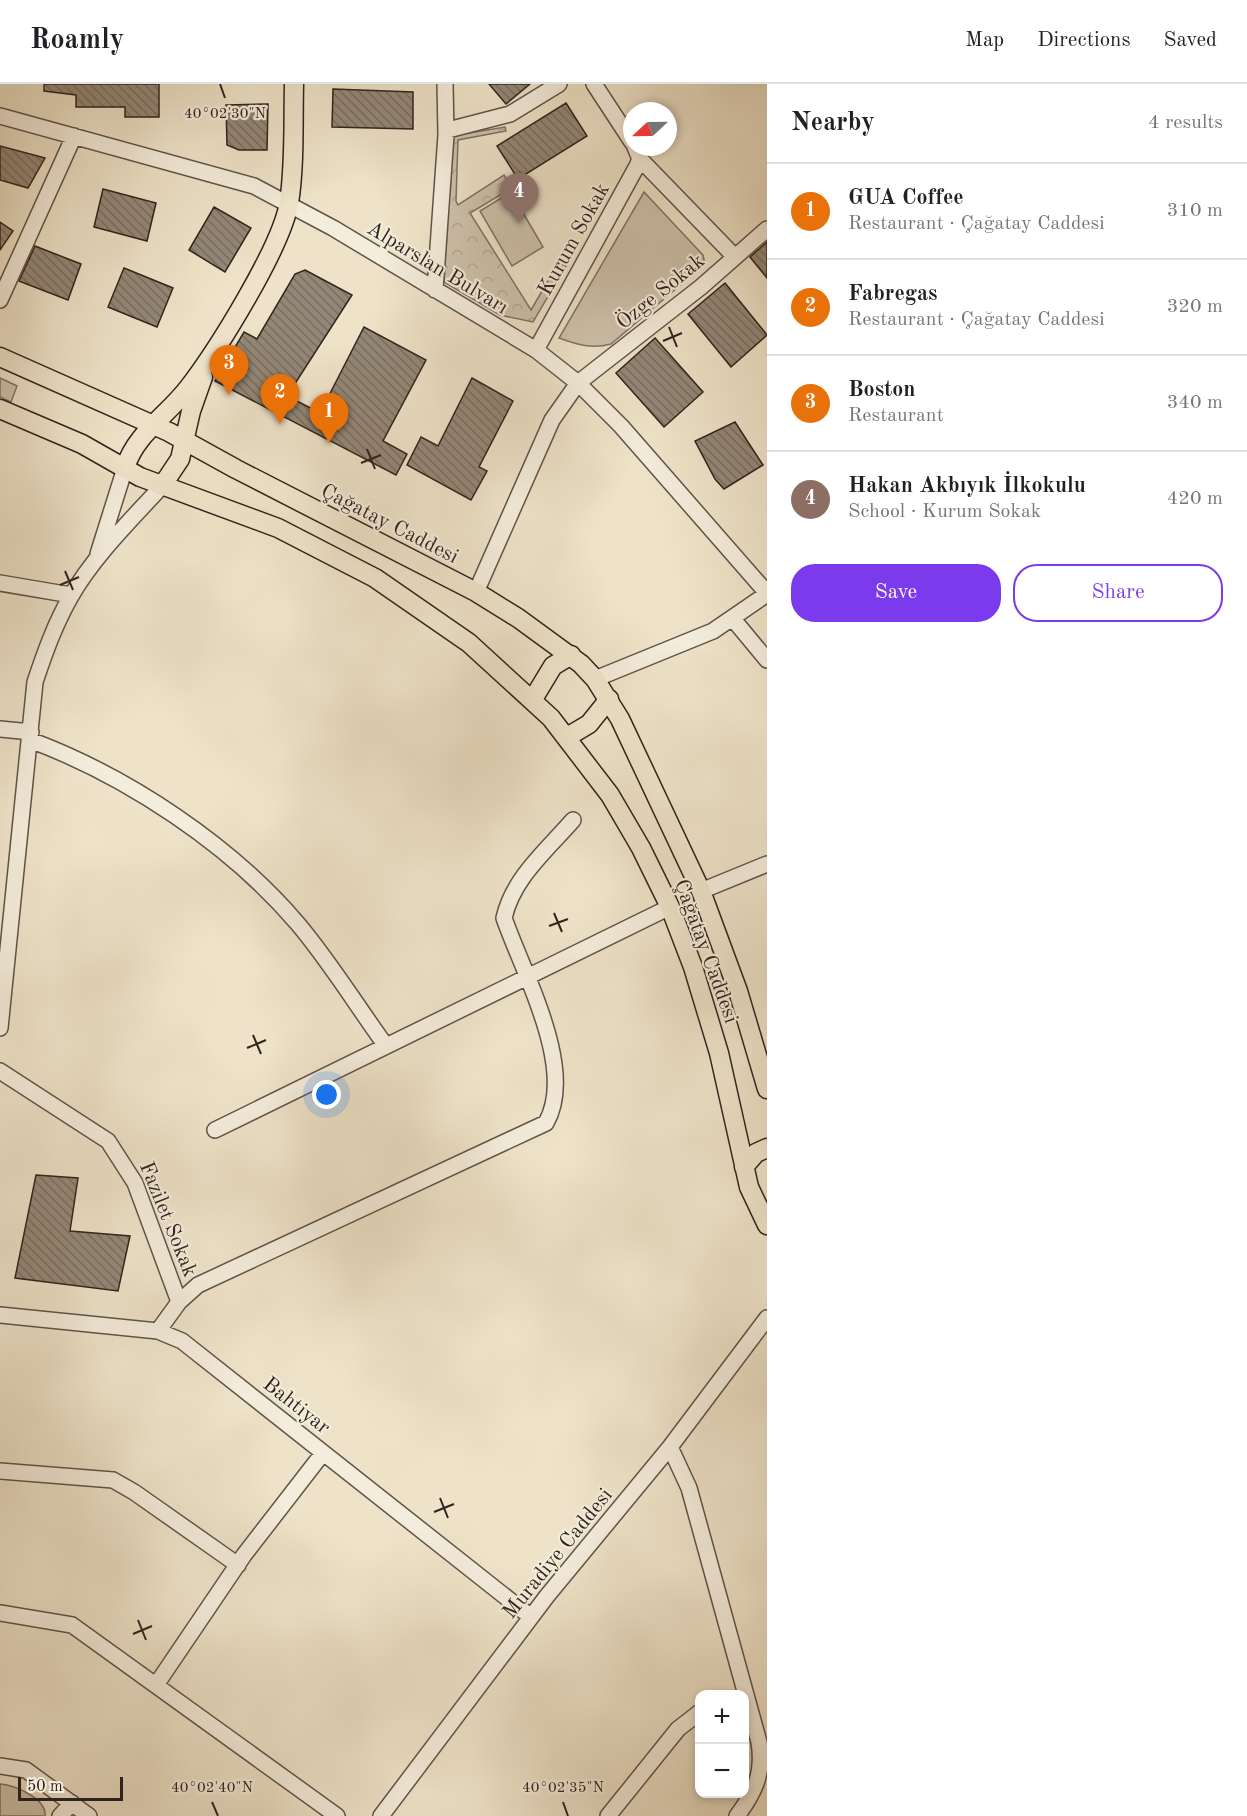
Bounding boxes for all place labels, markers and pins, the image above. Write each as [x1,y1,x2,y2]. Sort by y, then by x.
pin: 4 [500,174,538,223]
pin: 3 [210,346,248,395]
pin: 2 [260,374,300,424]
pin: 1 [310,394,348,443]

